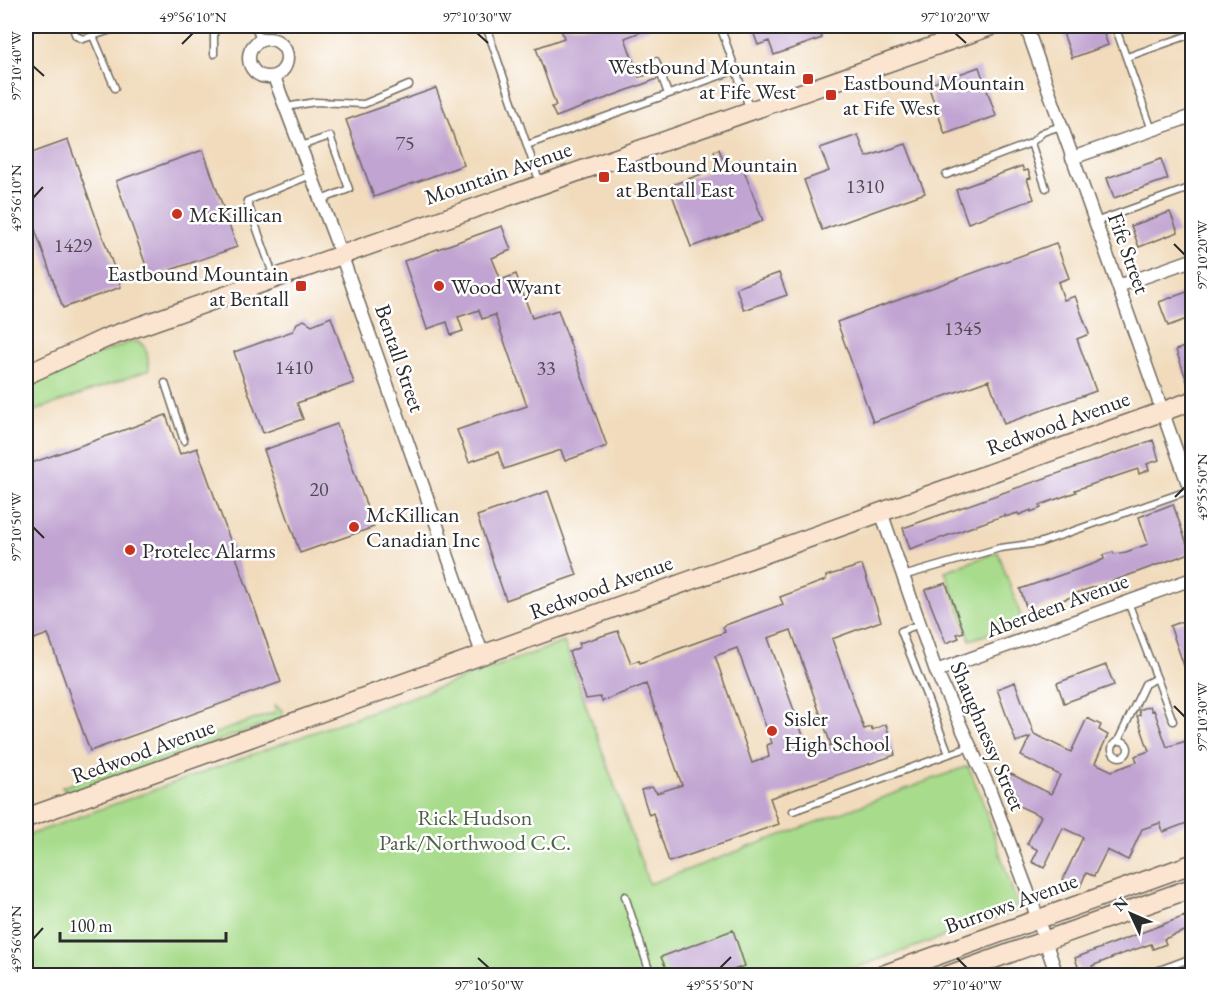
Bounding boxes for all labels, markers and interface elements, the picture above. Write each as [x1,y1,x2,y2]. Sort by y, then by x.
text: 49°56'10"N [159,7,227,26]
text: 97°10'30"W [442,7,512,26]
text: 97°10'20"W [920,7,990,26]
text: 97°10'40"W [6,31,25,101]
place label: Westbound Mountain at Fife West [608,52,796,106]
place label: Eastbound Mountain at Fife West [843,68,1025,122]
marker: Westbound Mountain at Fife West [801,72,815,86]
marker: Eastbound Mountain at Fife West [824,88,838,102]
house number: 75 [395,130,415,156]
street label: Mountain Avenue [421,134,576,212]
place label: Eastbound Mountain at Bentall East [616,150,798,204]
text: 49°56'10"N [6,164,25,232]
marker: Eastbound Mountain at Bentall East [597,170,611,184]
house number: 1310 [846,173,885,199]
place label: McKillican [189,200,283,229]
marker: McKillican [170,207,184,221]
street label: Fife Street [1101,208,1157,298]
text: 97°10'20"W [1192,220,1211,290]
house number: 1429 [54,232,93,258]
place label: Eastbound Mountain at Bentall [107,259,289,313]
place label: Wood Wyant [451,272,561,301]
marker: Eastbound Mountain at Bentall [294,279,308,293]
marker: Wood Wyant [432,279,446,293]
street label: Bentall Street [368,300,432,416]
house number: 1345 [944,315,982,341]
house number: 1410 [275,354,314,380]
house number: 33 [536,355,556,381]
street label: Redwood Avenue [982,384,1134,462]
text: 49°55'50"N [1192,453,1211,521]
house number: 20 [309,476,329,502]
text: 97°10'50"W [6,492,25,562]
place label: McKillican Canadian Inc [366,500,480,554]
marker: McKillican Canadian Inc [347,520,361,534]
place label: Protelec Alarms [142,536,276,565]
marker: Protelec Alarms [123,543,137,557]
street label: Redwood Avenue [525,548,677,626]
street label: Aberdeen Avenue [981,566,1133,645]
street label: Shaughnessy Street [944,657,1033,815]
text: 97°10'30"W [1192,682,1211,752]
place label: Sisler High School [784,704,890,758]
street label: Redwood Avenue [67,712,219,790]
marker: Sisler High School [765,724,779,738]
park label: Rick Hudson Park/Northwood C.C. [379,803,571,857]
street label: Burrows Avenue [941,865,1082,940]
north arrow [1101,884,1161,944]
text: N [1109,892,1133,916]
text: 49°56'00"N [6,905,25,973]
scale bar [60,905,226,943]
text: 100 m [69,914,113,937]
text: 97°10'50"W [454,975,524,994]
text: 49°55'50"N [686,975,754,994]
text: 97°10'40"W [932,975,1002,994]

